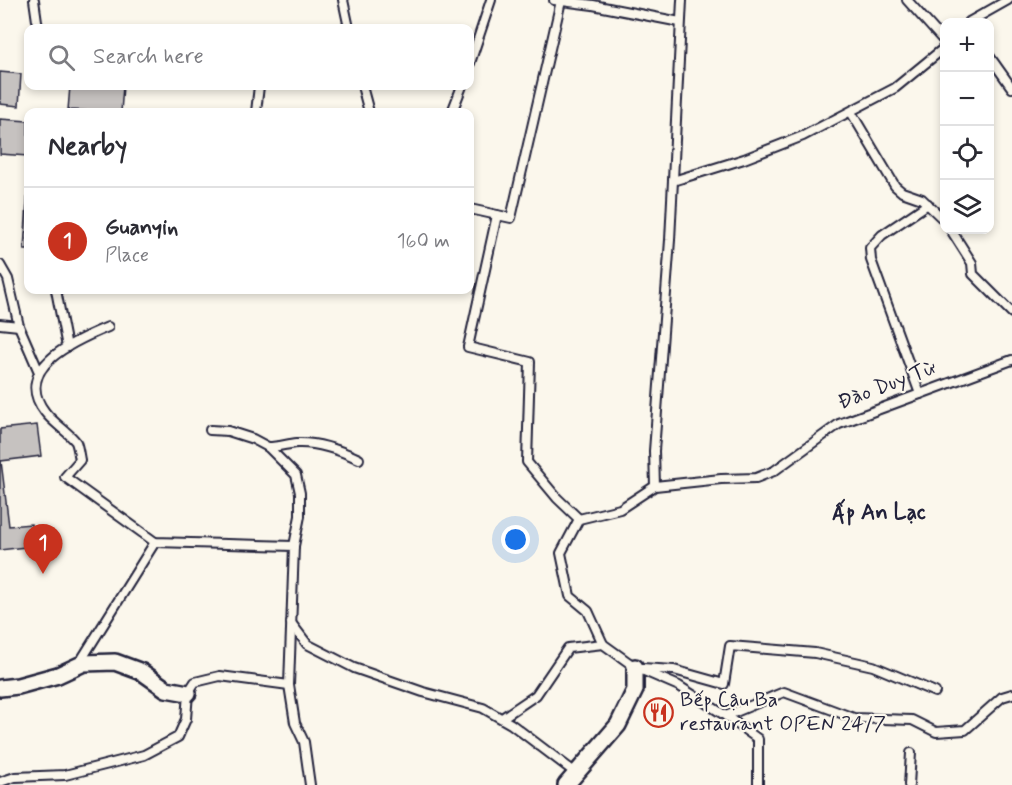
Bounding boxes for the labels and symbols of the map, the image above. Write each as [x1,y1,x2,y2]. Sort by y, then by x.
street label: Đào Duy Từ [834,353,940,417]
district label: Ấp An Lạc [832,498,926,527]
pin: 1 [24,524,63,574]
your location [501,525,530,554]
place label: Bếp Cậu Ba restaurant OPEN 24/7 [680,686,886,738]
restaurant icon: Bếp Cậu Ba restaurant OPEN 24/7 [643,696,675,728]

